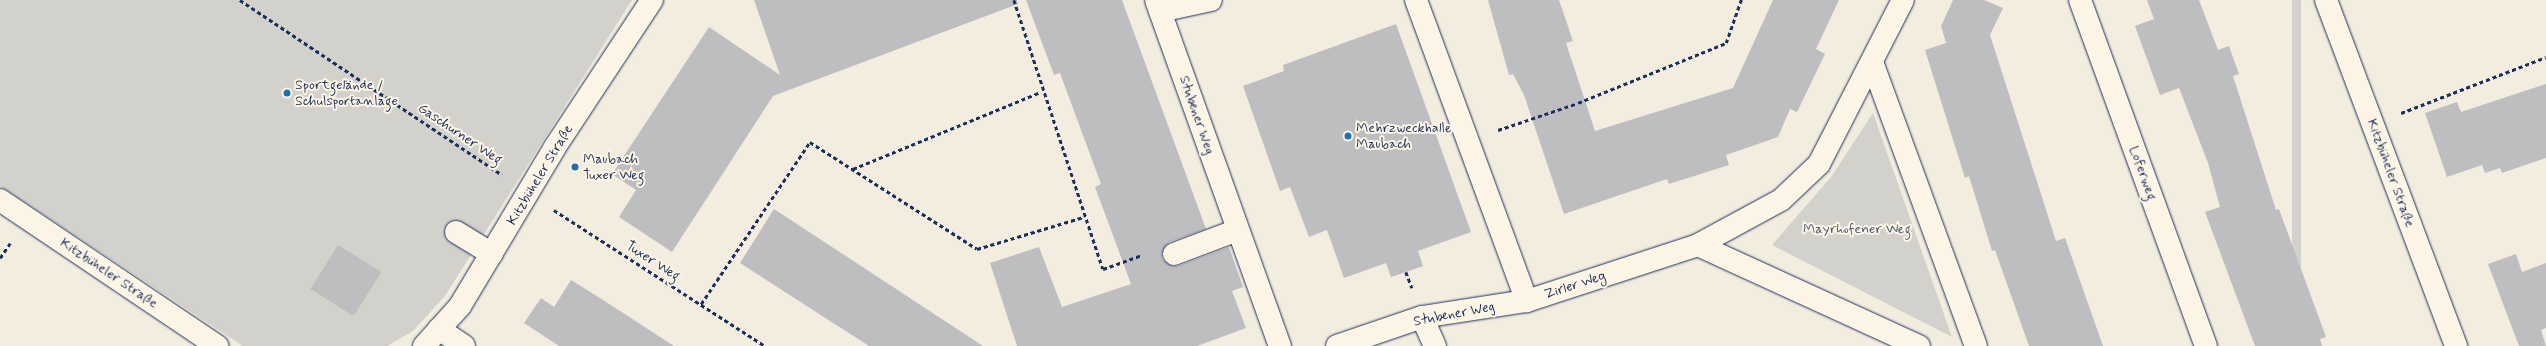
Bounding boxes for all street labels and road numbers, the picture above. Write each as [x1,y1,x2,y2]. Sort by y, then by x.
street label: Stubener Weg [1175,73,1219,157]
street label: Gaschurner Weg [415,100,505,168]
street label: Kitzbüheler Straße [2364,116,2418,230]
street label: Kitzbüheler Straße [503,122,577,228]
street label: Loferweg [2125,144,2161,202]
street label: Kitzbüheler Straße [57,234,161,312]
street label: Tuxer Weg [623,237,683,285]
street label: Zirler Weg [1542,267,1608,303]
street label: Stubener Weg [1411,298,1497,330]

